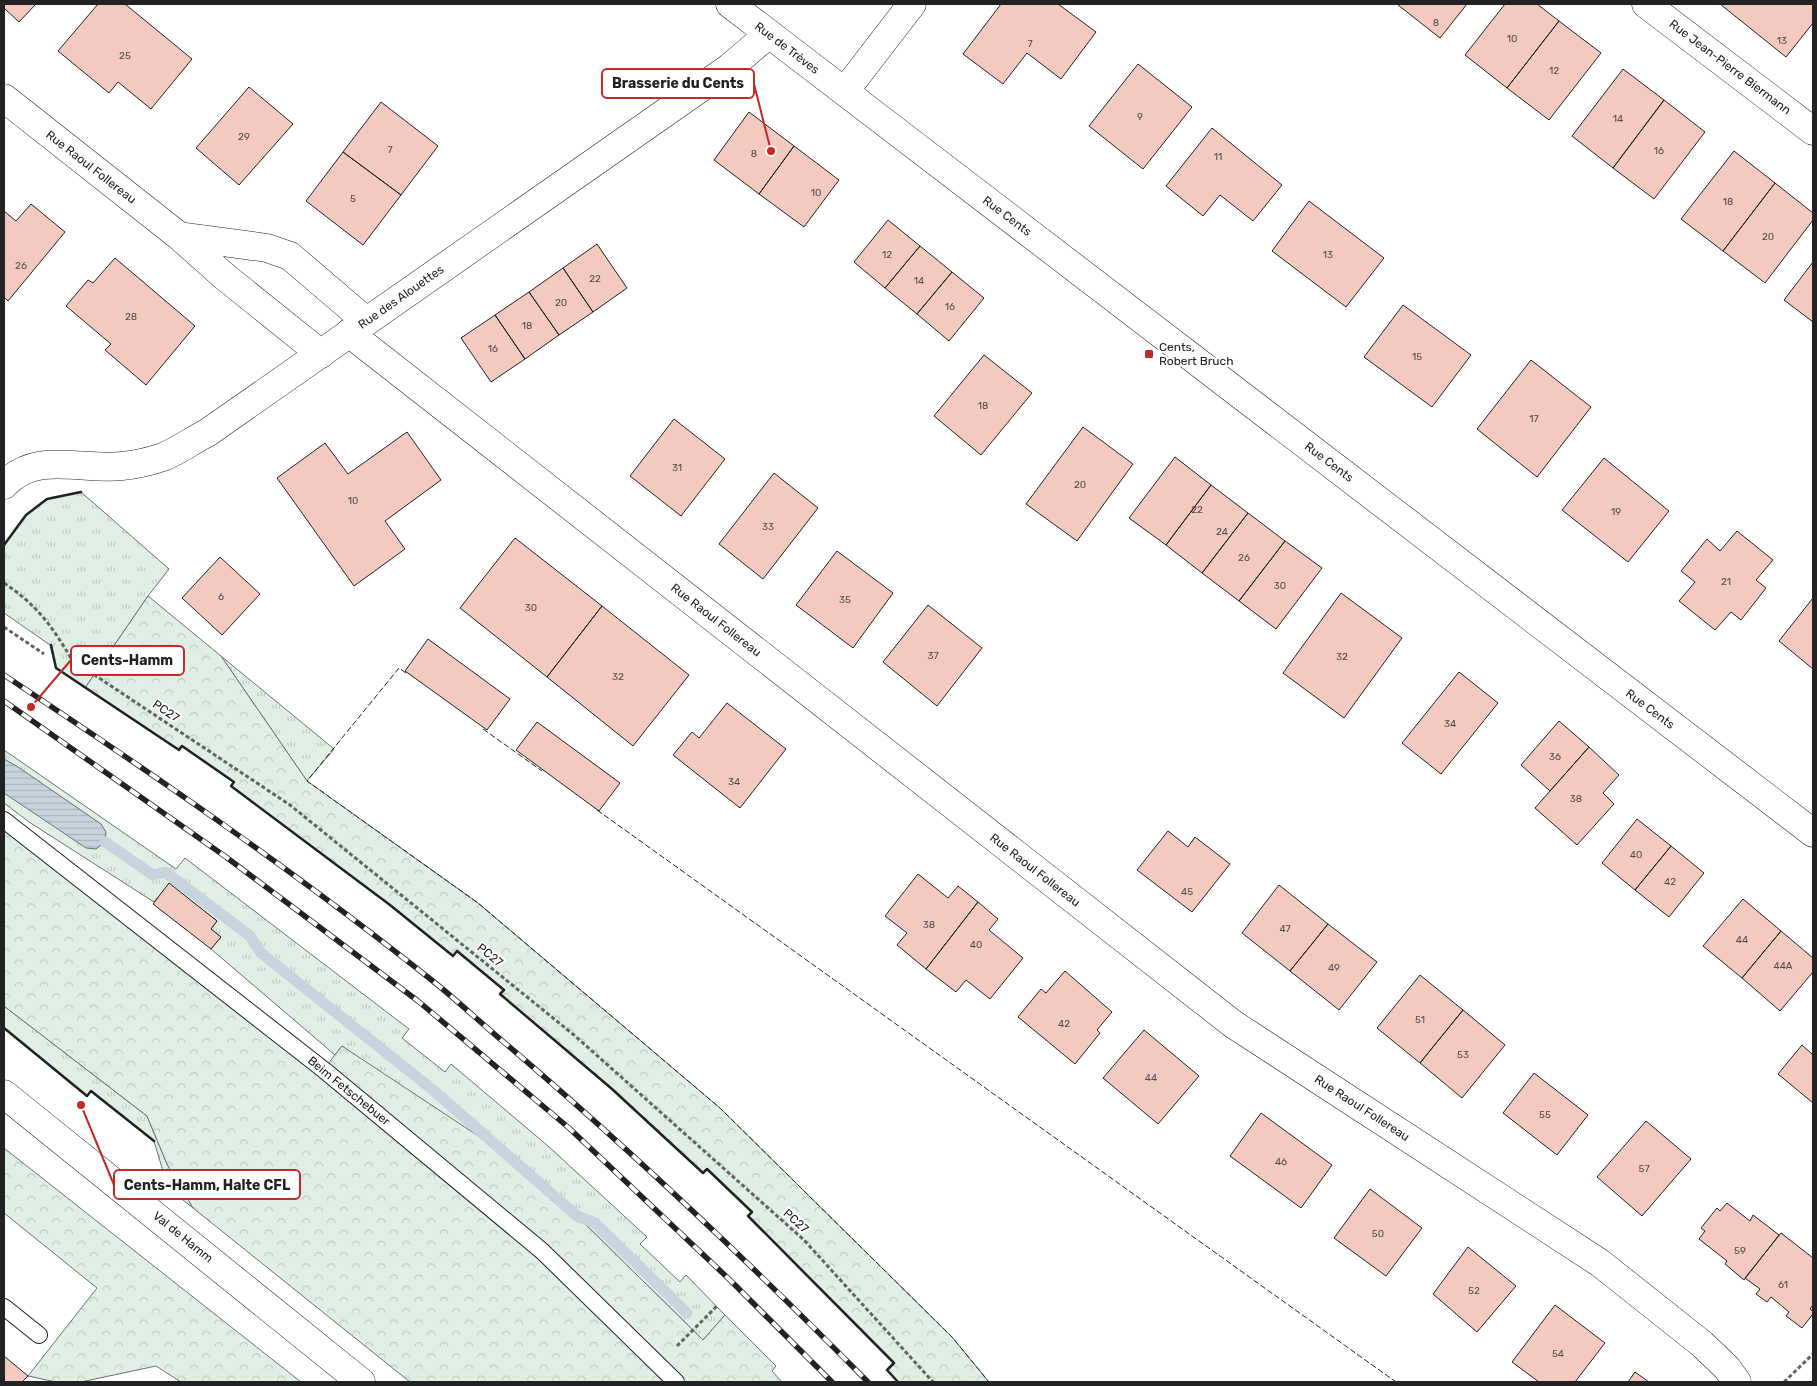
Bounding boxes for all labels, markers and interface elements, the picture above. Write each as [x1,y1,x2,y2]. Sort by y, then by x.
house number: 8 [1433,17,1439,29]
street label: Rue Jean-Pierre Biermann [1666,17,1794,117]
street label: Rue de Trèves [752,19,822,77]
house number: 10 [1507,33,1517,45]
house number: 13 [1777,35,1787,47]
house number: 7 [1027,38,1033,50]
house number: 25 [119,50,131,62]
house number: 12 [1549,65,1559,77]
callout: Brasserie du Cents [602,69,754,98]
text: Brasserie du Cents [612,75,744,92]
house number: 9 [1137,111,1143,123]
house number: 14 [1613,113,1623,125]
street label: Rue Raoul Follereau [43,127,139,207]
house number: 29 [238,131,250,143]
house number: 7 [387,144,393,156]
house number: 16 [1654,145,1664,157]
house number: 8 [751,148,757,160]
house number: 11 [1214,151,1222,163]
house number: 10 [811,187,821,199]
house number: 5 [350,193,356,205]
street label: Rue Cents [980,193,1034,239]
house number: 18 [1723,196,1733,208]
house number: 20 [1762,231,1774,243]
house number: 12 [882,249,892,261]
house number: 13 [1323,249,1333,261]
house number: 26 [15,260,27,272]
street label: Rue des Alouettes [355,262,447,332]
house number: 22 [589,273,601,285]
house number: 14 [914,275,924,287]
house number: 20 [555,297,567,309]
house number: 16 [945,301,955,313]
house number: 28 [125,311,137,323]
house number: 18 [522,320,532,332]
place label: Cents, Robert Bruch [1159,340,1233,368]
house number: 16 [488,343,498,355]
marker: Cents, Robert Bruch [1143,348,1155,360]
house number: 15 [1412,351,1422,363]
house number: 18 [978,400,988,412]
house number: 17 [1529,413,1539,425]
street label: Rue Cents [1302,439,1356,485]
house number: 31 [672,462,682,474]
house number: 20 [1074,479,1086,491]
house number: 10 [348,495,358,507]
house number: 22 [1191,504,1203,516]
house number: 19 [1611,506,1621,518]
house number: 33 [762,521,774,533]
house number: 24 [1216,526,1228,538]
house number: 26 [1238,552,1250,564]
house number: 21 [1721,576,1731,588]
street label: Rue Raoul Follereau [668,580,764,660]
house number: 30 [1274,580,1286,592]
house number: 6 [218,591,224,603]
house number: 35 [839,594,851,606]
house number: 30 [525,602,537,614]
callout: Cents-Hamm [71,646,184,675]
house number: 37 [927,650,939,662]
house number: 32 [1336,651,1348,663]
text: Cents-Hamm [81,652,173,669]
house number: 32 [612,671,624,683]
street label: Rue Cents [1623,686,1677,732]
street label: PC27 [150,697,182,725]
house number: 34 [1444,718,1456,730]
house number: 36 [1549,751,1561,763]
house number: 34 [728,776,740,788]
house number: 38 [1570,793,1582,805]
street label: Rue Raoul Follereau [987,830,1083,910]
house number: 40 [1630,849,1642,861]
house number: 42 [1664,876,1676,888]
house number: 45 [1181,886,1193,898]
house number: 38 [923,919,935,931]
house number: 47 [1279,923,1291,935]
house number: 44 [1736,934,1748,946]
house number: 40 [970,939,982,951]
street label: PC27 [474,940,506,970]
house number: 44A [1773,960,1793,972]
house number: 49 [1328,962,1340,974]
house number: 51 [1415,1014,1425,1026]
house number: 42 [1058,1018,1070,1030]
house number: 53 [1457,1049,1469,1061]
street label: Beim Fetschebuer [305,1053,393,1129]
house number: 44 [1145,1072,1157,1084]
street label: Rue Raoul Follereau [1312,1072,1412,1144]
house number: 55 [1539,1109,1551,1121]
house number: 46 [1275,1156,1287,1168]
house number: 57 [1638,1163,1650,1175]
callout: Cents-Hamm, Halte CFL [114,1170,300,1199]
text: Cents-Hamm, Halte CFL [124,1177,291,1194]
street label: PC27 [781,1206,811,1236]
street label: Val de Hamm [150,1209,216,1265]
house number: 50 [1372,1228,1384,1240]
house number: 59 [1734,1245,1746,1257]
house number: 61 [1778,1279,1788,1291]
house number: 52 [1468,1285,1480,1297]
house number: 54 [1552,1348,1564,1360]

